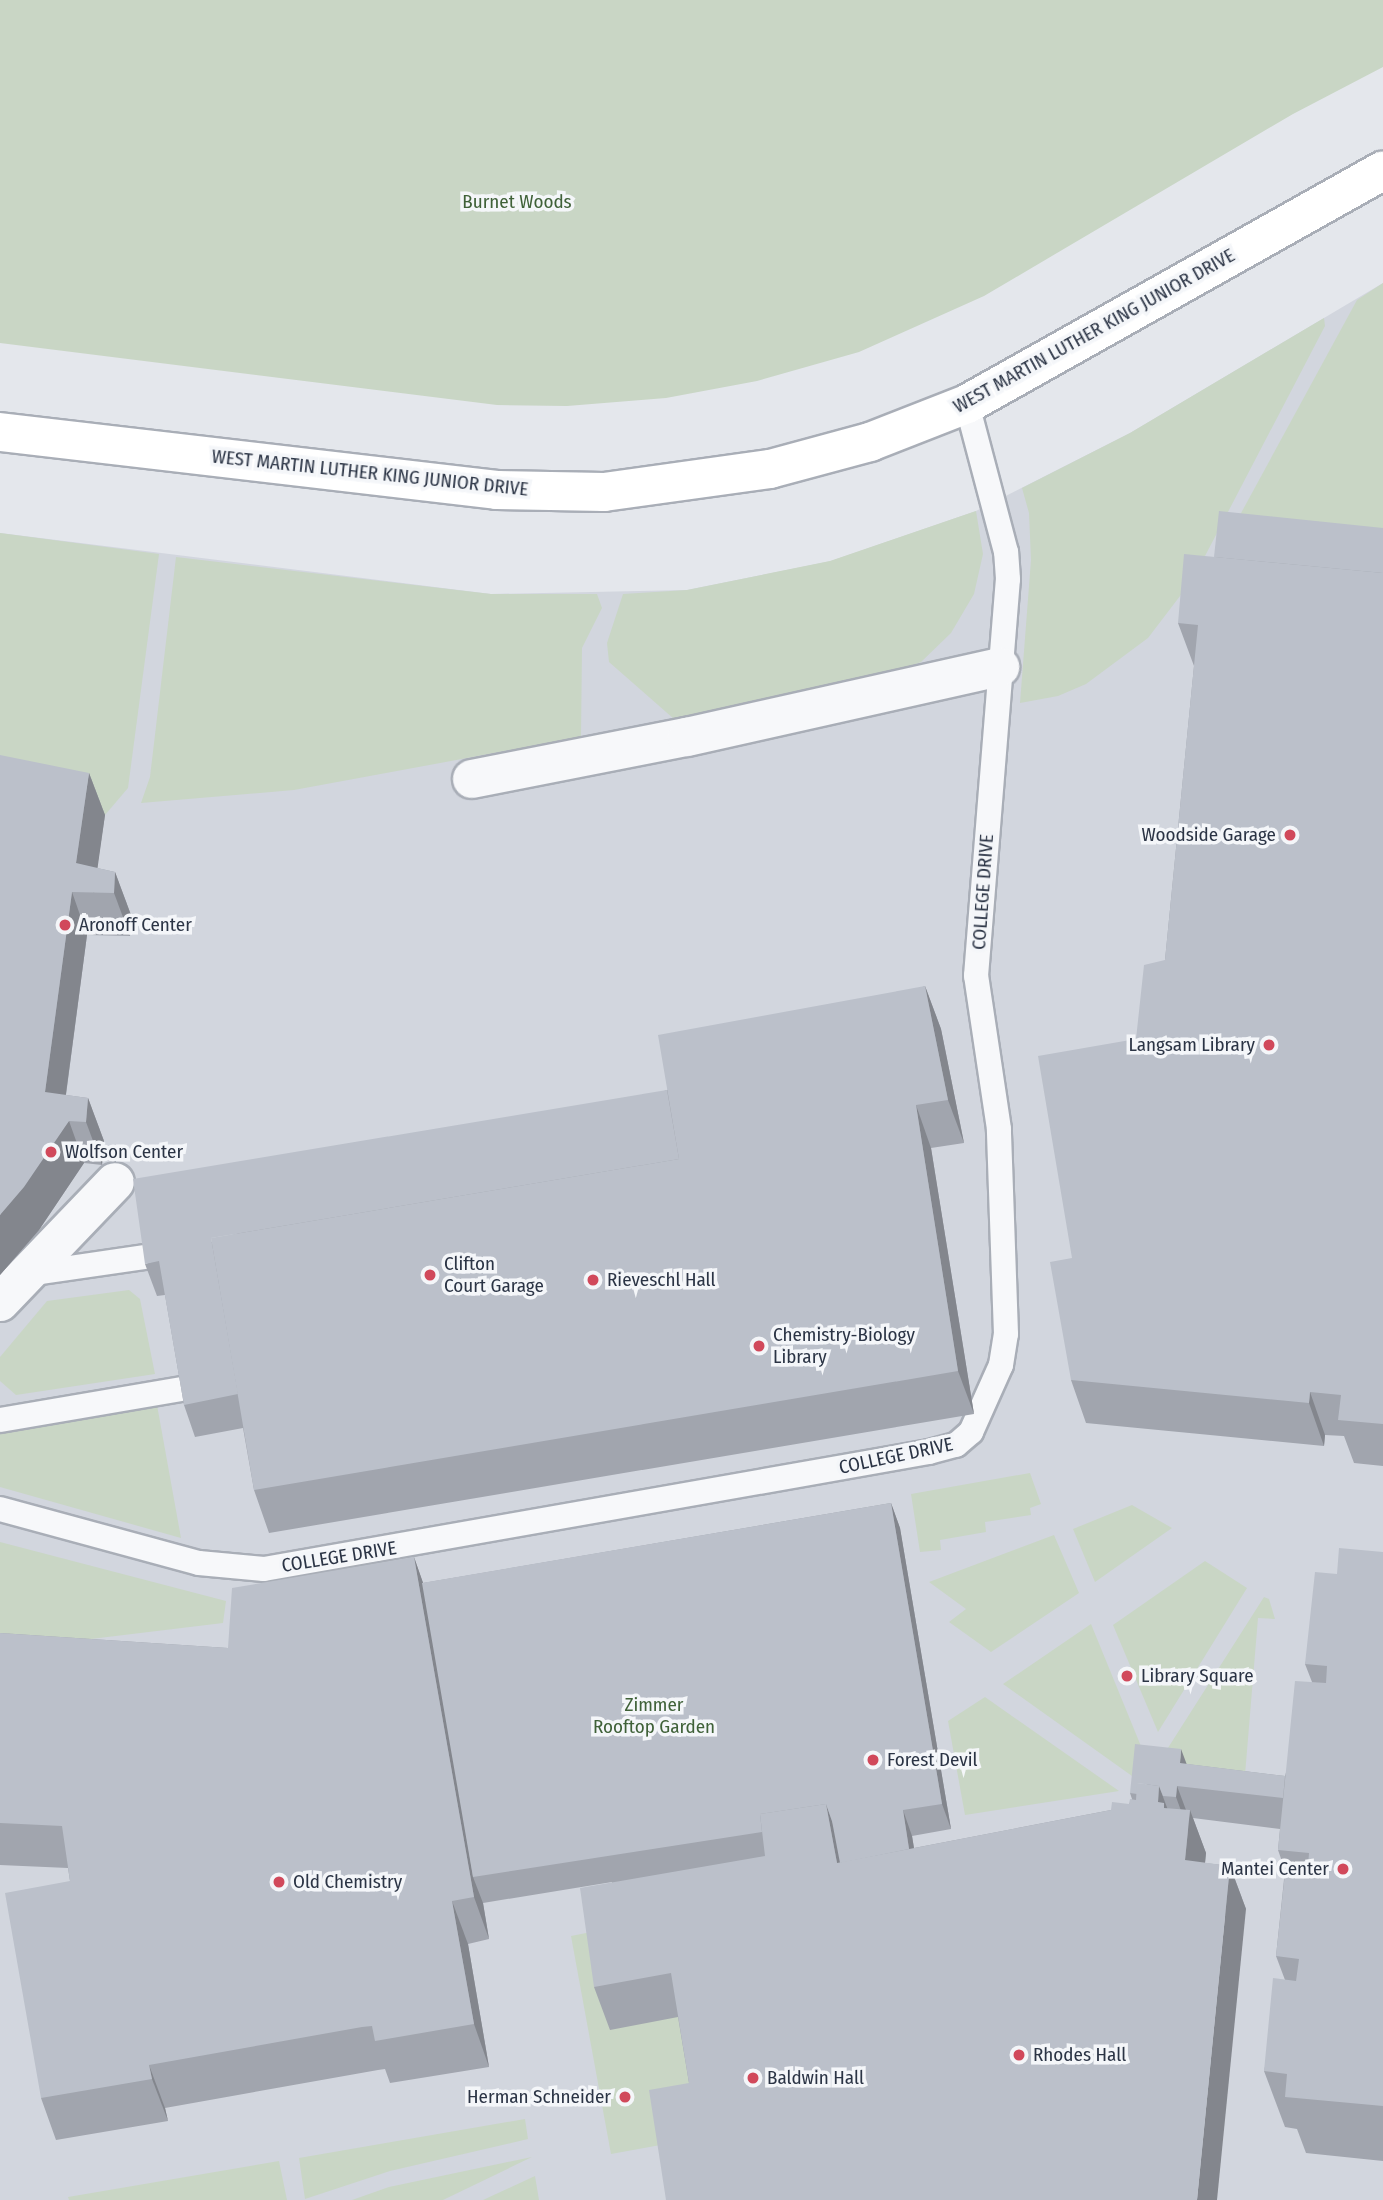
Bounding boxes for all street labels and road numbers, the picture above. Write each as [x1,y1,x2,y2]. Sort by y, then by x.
street label: WEST MARTIN LUTHER KING JUNIOR DRIVE [949,244,1239,418]
street label: WEST MARTIN LUTHER KING JUNIOR DRIVE [211,445,529,501]
street label: COLLEGE DRIVE [968,833,998,951]
street label: COLLEGE DRIVE [837,1433,955,1479]
street label: COLLEGE DRIVE [280,1537,398,1577]

